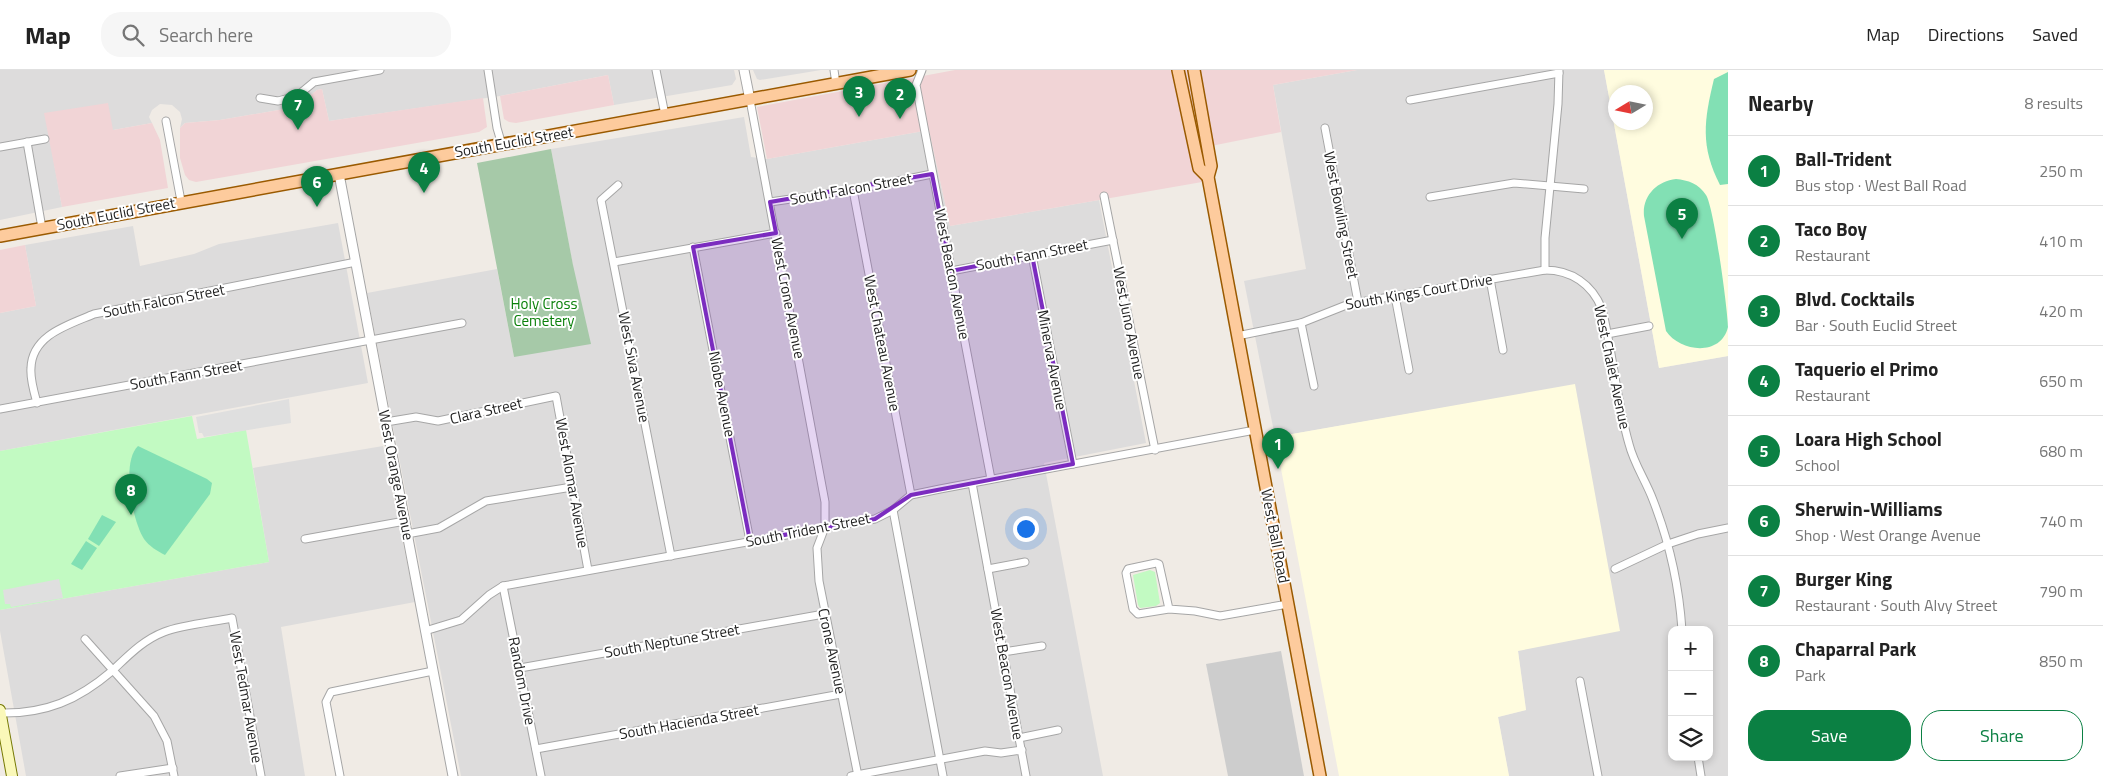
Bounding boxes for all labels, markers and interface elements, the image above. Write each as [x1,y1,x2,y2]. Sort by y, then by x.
search box [101,12,451,57]
text: Map [25,17,71,53]
text: Search here [159,20,253,49]
icon: search [119,21,147,49]
text: Map [1866,21,1900,48]
text: Directions [1928,21,2004,48]
text: Saved [2032,21,2078,48]
pin: 3 [843,76,875,117]
pin: 2 [884,78,916,119]
north arrow [1608,85,1653,130]
text: Nearby [1748,87,1813,119]
pin: 7 [282,89,314,130]
text: 8 results [2024,91,2083,115]
street label: South Euclid Street [453,120,576,163]
text: Ball-Trident [1795,144,1892,173]
street label: West Bowling Street [1318,149,1365,281]
pin: 4 [408,152,440,193]
text: 1 [1760,159,1768,183]
text: 250 m [2039,159,2083,183]
pin: 6 [301,166,333,207]
street label: South Falcon Street [788,166,914,211]
text: Bus stop · West Ball Road [1795,173,1967,197]
street label: South Euclid Street [55,191,178,236]
pin: 5 [1666,198,1698,239]
street label: West Beacon Avenue [929,206,976,341]
text: Taco Boy [1795,214,1867,243]
text: 2 [1760,229,1768,253]
text: 410 m [2039,229,2083,253]
street label: South Fann Street [974,232,1091,277]
street label: West Crone Avenue [765,235,812,360]
text: Restaurant [1795,243,1870,267]
street label: West Juno Avenue [1107,264,1152,381]
street label: South Kings Court Drive [1344,267,1494,316]
street label: West Chateau Avenue [858,273,907,413]
street label: South Falcon Street [101,277,227,324]
text: Blvd. Cocktails [1795,284,1915,313]
park label: Holy Cross Cemetery [511,292,578,332]
text: 3 [1760,299,1768,323]
text: 420 m [2039,299,2083,323]
street label: West Chalet Avenue [1588,303,1637,431]
street label: Minerva Avenue [1032,308,1073,412]
street label: West Siva Avenue [612,310,656,424]
text: Bar · South Euclid Street [1795,313,1957,337]
street label: Niobe Avenue [703,349,742,439]
street label: South Fann Street [128,353,245,396]
text: Taquerio el Primo [1795,354,1938,383]
text: 4 [1760,369,1768,393]
text: 650 m [2039,369,2083,393]
text: Restaurant [1795,383,1870,407]
street label: Clara Street [447,391,525,430]
street label: West Orange Avenue [373,408,420,542]
street label: West Alomar Avenue [550,416,595,550]
text: Loara High School [1795,424,1942,453]
pin: 1 [1262,428,1294,469]
text: 5 [1760,439,1768,463]
text: 680 m [2039,439,2083,463]
text: School [1795,453,1840,477]
pin: 8 [115,474,147,515]
street label: West Ball Road [1255,487,1296,585]
text: Sherwin-Williams [1795,494,1943,523]
street label: South Trident Street [744,506,873,553]
text: 6 [1760,509,1768,533]
text: 740 m [2039,509,2083,533]
your location [1013,516,1039,542]
text: Shop · West Orange Avenue [1795,523,1981,547]
text: Burger King [1795,564,1892,593]
text: 7 [1760,579,1768,603]
text: 790 m [2039,579,2083,603]
text: Restaurant · South Alvy Street [1795,593,1997,617]
street label: Crone Avenue [812,606,853,696]
street label: West Beacon Avenue [985,606,1030,741]
street label: South Neptune Street [602,617,742,664]
map controls [1668,626,1713,761]
button: + [1668,626,1713,671]
street label: West Tedmar Avenue [224,629,269,765]
text: Chaparral Park [1795,634,1916,663]
street label: Random Drive [503,635,542,727]
text: 8 [1760,649,1768,673]
text: 850 m [2039,649,2083,673]
text: Park [1795,663,1826,687]
button: − [1668,671,1713,716]
street label: South Hacienda Street [617,698,761,745]
button: Save [1748,710,1911,761]
button: Share [1921,710,2083,761]
button: layers [1668,716,1713,761]

